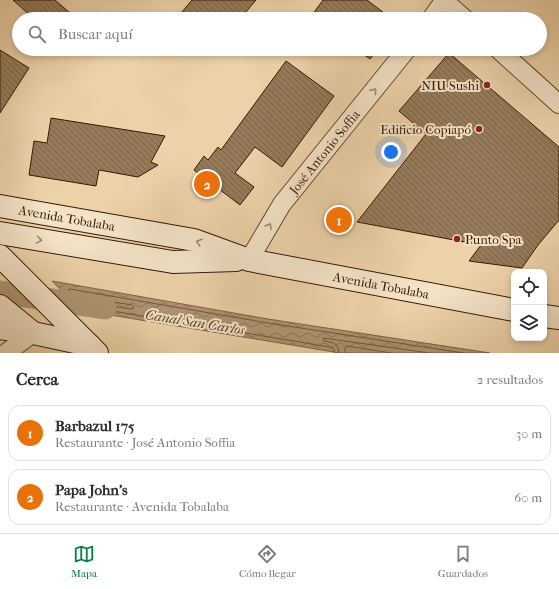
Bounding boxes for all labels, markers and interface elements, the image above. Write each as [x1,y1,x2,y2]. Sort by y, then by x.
search box [12,12,547,56]
icon: search [26,23,48,45]
text: Buscar aquí [58,25,133,43]
place label: NIU Sushi [421,78,479,93]
marker: NIU Sushi [482,80,492,90]
one-way arrow [369,88,376,95]
street label: José Antonio Soffia [285,106,363,198]
place label: Edificio Copiapó [380,122,471,137]
marker: Edificio Copiapó [474,124,484,134]
your location [381,142,401,162]
pin: 2 [194,169,220,199]
street label: Avenida Tobalaba [17,202,117,234]
pin: 1 [326,205,352,235]
one-way arrow [264,223,271,231]
place label: Punto Spa [465,232,522,247]
marker: Punto Spa [452,234,462,244]
one-way arrow [35,235,42,243]
one-way arrow [196,238,203,247]
street label: Avenida Tobalaba [331,269,431,302]
map controls [511,269,547,341]
button: locate [511,269,547,305]
button: layers [511,305,547,341]
water label: Canal San Carlos [144,306,247,339]
text: Cerca [16,369,58,389]
text: 2 resultados [477,372,543,387]
text: Barbazul 175 [55,417,134,435]
text: 1 [28,426,32,441]
text: 30 m [516,426,542,441]
text: Restaurante · José Antonio Soffia [55,435,235,450]
text: Papa John's [55,481,128,499]
text: 2 [27,490,33,505]
text: 60 m [514,490,542,505]
text: Restaurante · Avenida Tobalaba [55,499,229,514]
tab: Mapa [71,543,97,580]
tab: Cómo llegar [239,543,296,580]
tab: Guardados [438,543,488,580]

